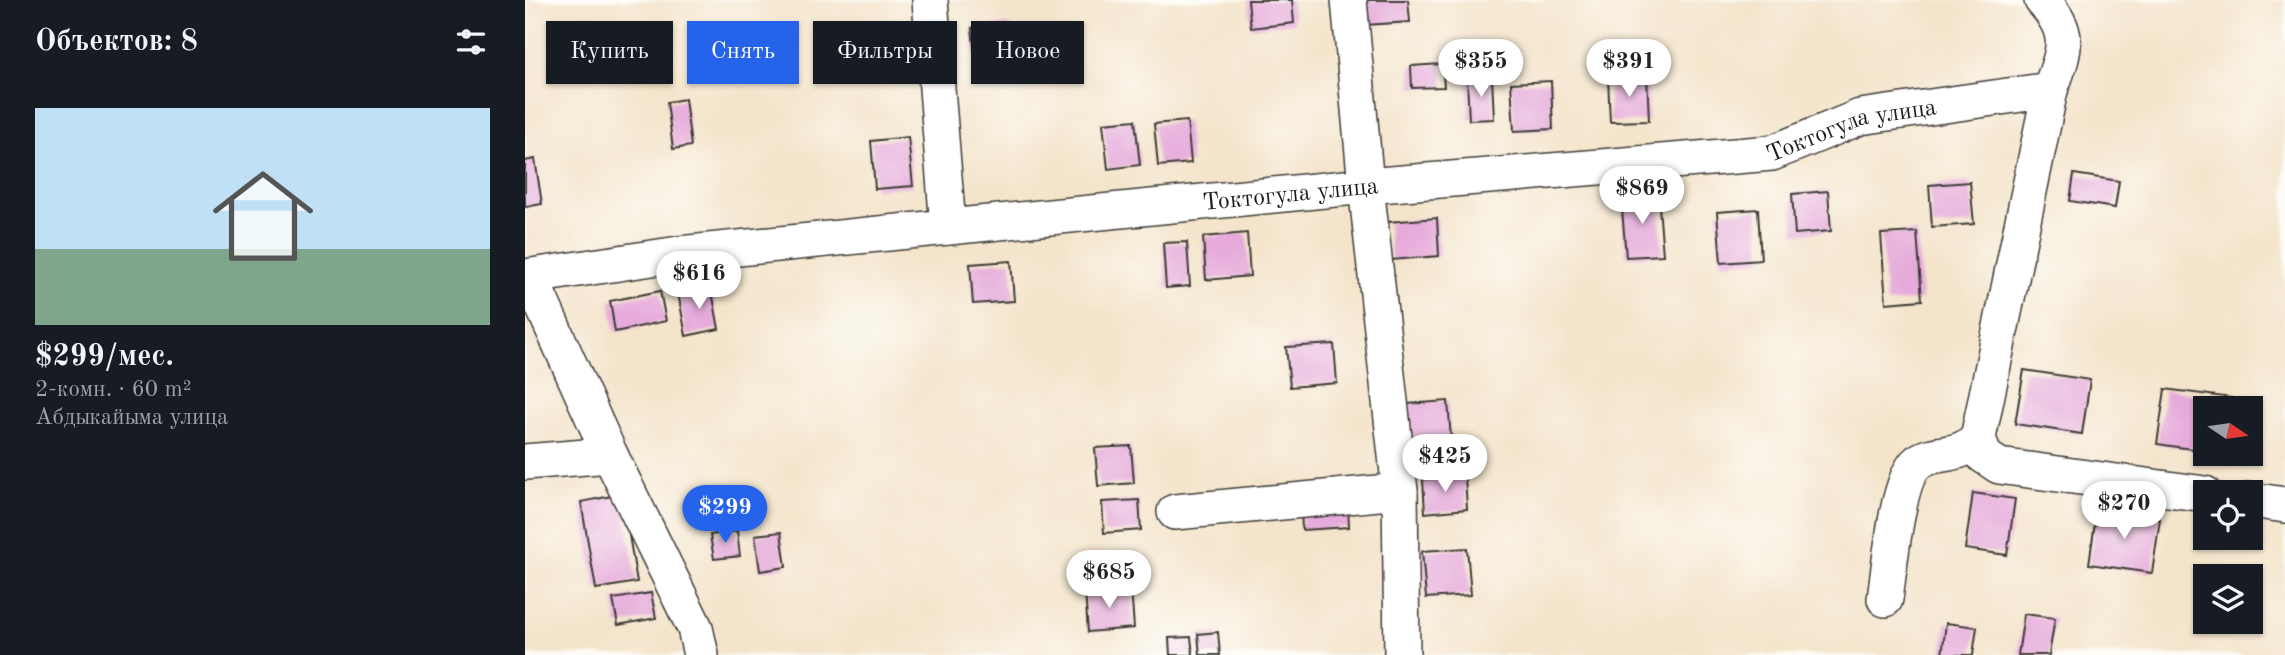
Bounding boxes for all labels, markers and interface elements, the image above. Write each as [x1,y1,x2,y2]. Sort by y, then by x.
chip: Купить [546,21,673,84]
chip: Снять [687,21,799,84]
chip: Фильтры [813,21,957,84]
chip: Новое [971,21,1084,84]
icon: filters [452,23,490,61]
text: Объектов: 8 [35,27,198,57]
pin: $355 [1440,40,1522,99]
pin: $391 [1588,40,1670,99]
text: $355 [1454,50,1508,73]
text: $391 [1602,50,1656,73]
street label: Токтогула улица [1764,96,1938,168]
icon: home [200,153,326,279]
pin: $869 [1601,166,1683,226]
street label: Токтогула улица [1201,175,1380,216]
text: $869 [1615,177,1669,200]
pin: $616 [658,252,740,311]
text: $616 [672,262,726,285]
text: $299/мес. [35,342,174,372]
text: 2-комн. · 60 m² [35,378,192,401]
north arrow [2193,396,2263,466]
map controls [2193,396,2263,634]
text: Абдыкайыма улица [35,406,228,429]
pin: $425 [1404,434,1486,494]
text: $425 [1418,445,1472,468]
button: locate [2193,480,2263,550]
pin: $270 [2083,482,2165,541]
pin: $299 [684,486,766,545]
text: $270 [2097,492,2151,515]
text: $299 [698,496,752,519]
pin: $685 [1068,550,1150,610]
text: $685 [1082,561,1136,584]
button: layers [2193,564,2263,634]

